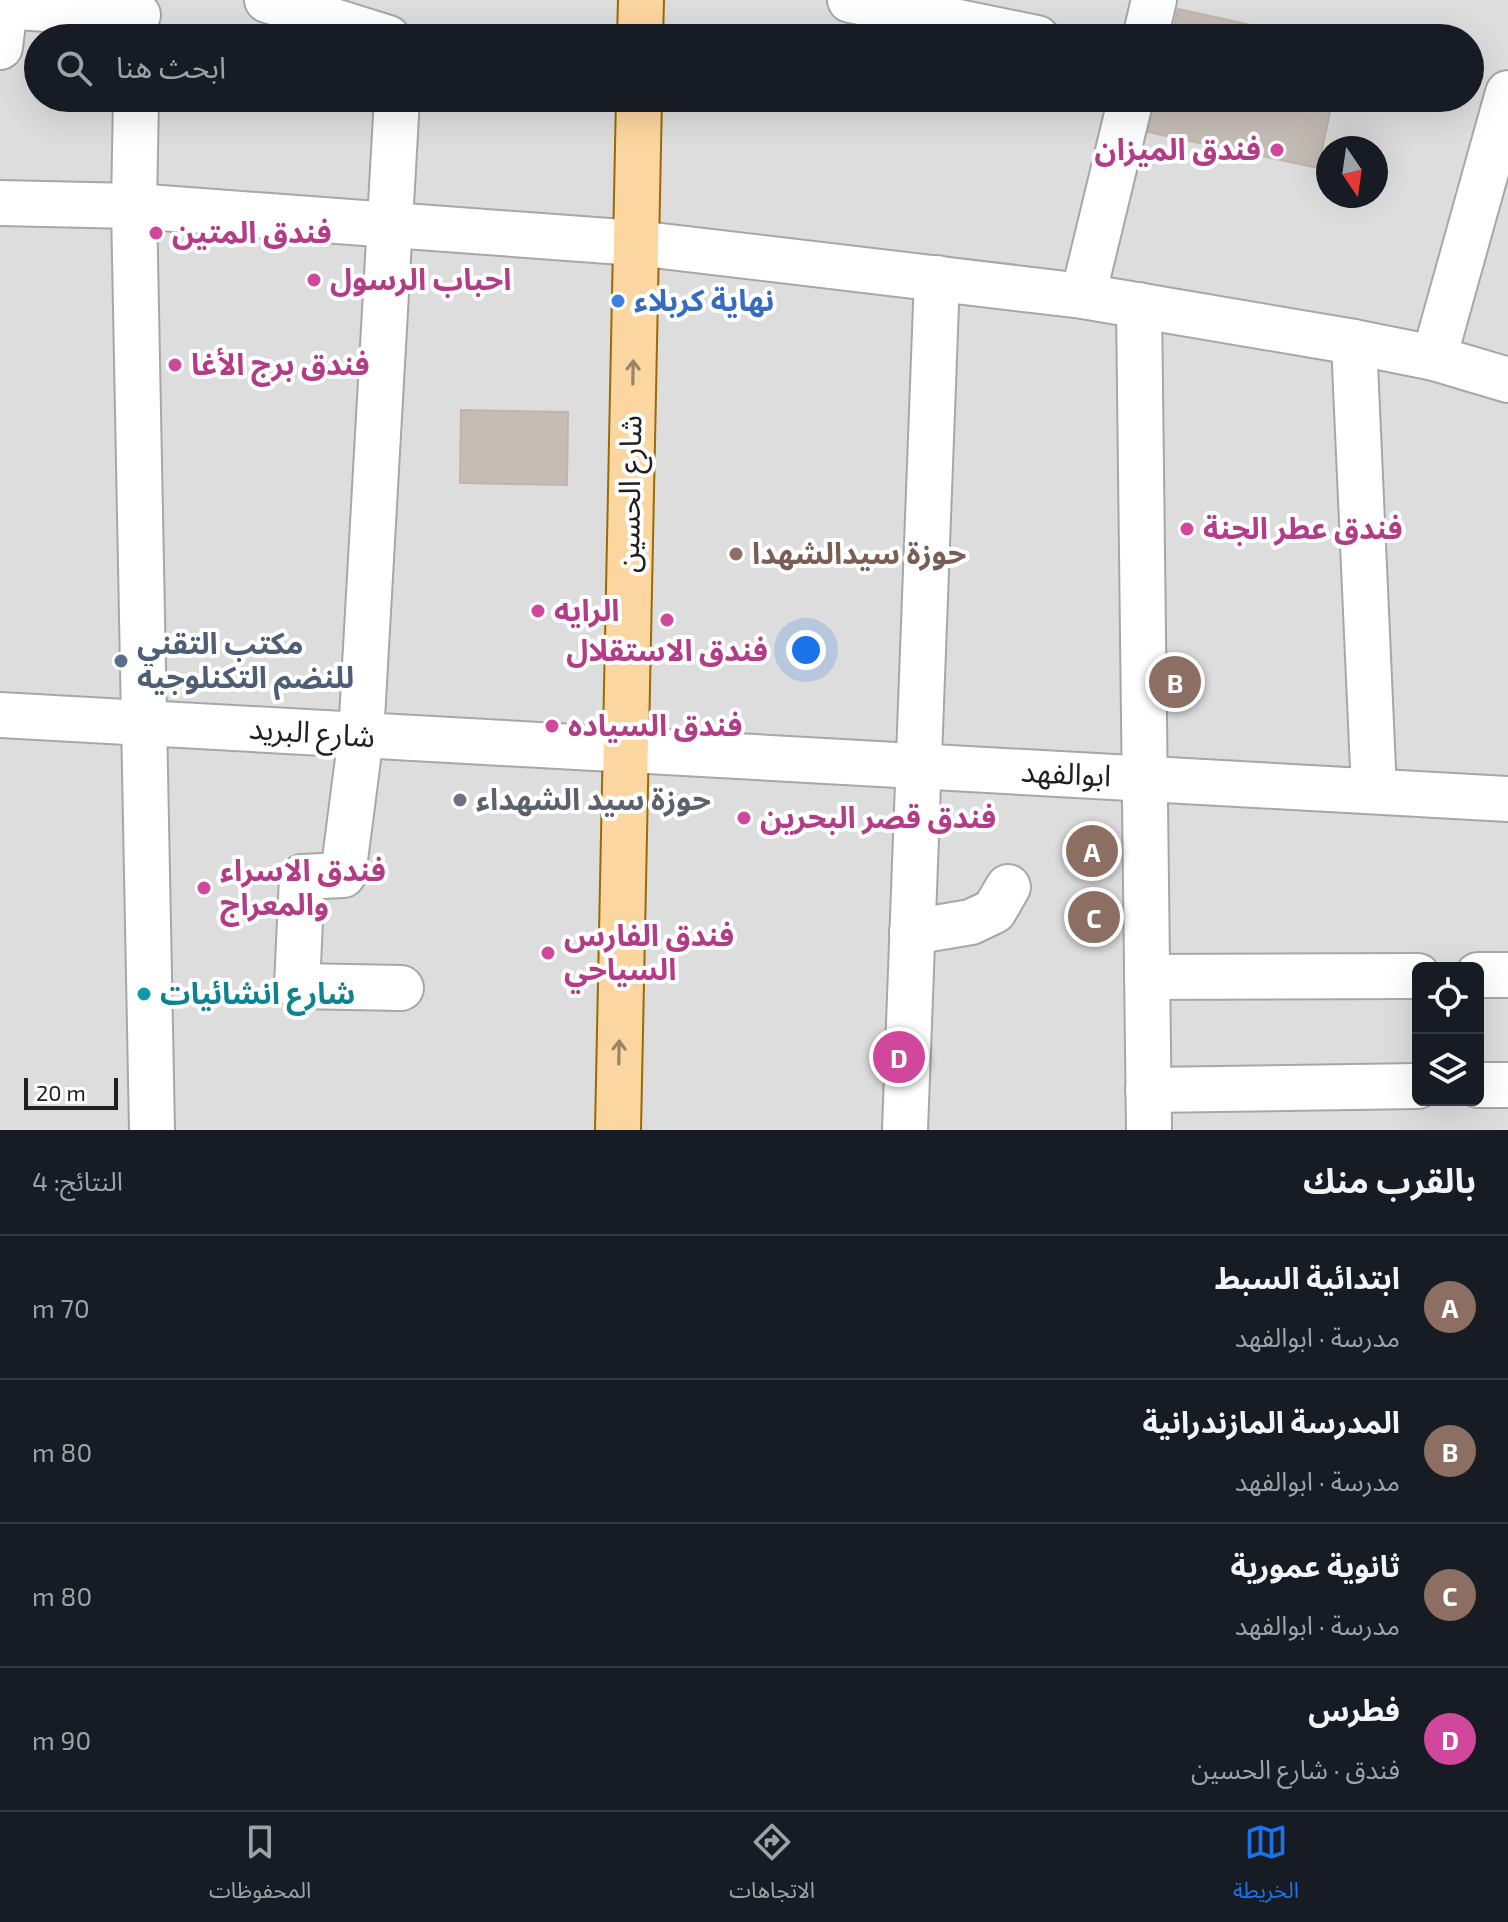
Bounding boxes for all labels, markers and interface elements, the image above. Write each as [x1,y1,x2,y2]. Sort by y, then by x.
search box [24,24,1484,112]
icon: search [52,46,96,90]
text: ابحث هنا [116,48,226,84]
place label: فندق الميزان [1095,130,1261,167]
north arrow [1316,136,1388,208]
marker: فندق الميزان [1268,141,1286,159]
place label: فندق المتين [172,213,332,250]
marker: فندق المتين [147,224,165,242]
place label: احباب الرسول [330,260,511,298]
marker: احباب الرسول [305,271,323,289]
place label: نهاية كربلاء [634,281,774,318]
marker: نهاية كربلاء [609,292,627,310]
place label: فندق برج الأغا [191,345,370,387]
marker: فندق برج الأغا [166,356,184,374]
one-way arrow [625,359,641,386]
street label: شارع الحسين [609,415,653,573]
place label: فندق عطر الجنة [1203,509,1403,546]
marker: فندق عطر الجنة [1178,520,1196,538]
place label: حوزة سيدالشهدا [752,534,966,571]
marker: حوزة سيدالشهدا [727,545,745,563]
place label: الرايه [554,591,620,628]
marker: الرايه [529,602,547,620]
marker: فندق الاستقلال [658,611,676,629]
place label: مكتب التقني للنضم التكنلوجيه [137,624,354,701]
your location [786,630,826,670]
place label: فندق الاستقلال [566,631,768,668]
marker: مكتب التقني للنضم التكنلوجيه [112,652,130,670]
pin: B [1149,652,1201,712]
place label: فندق السياده [568,706,742,743]
street label: شارع البريد [247,709,376,759]
marker: فندق السياده [543,717,561,735]
street label: ابوالفهد [1020,752,1112,793]
place label: حوزة سيد الشهداء [476,780,711,817]
marker: حوزة سيد الشهداء [451,791,469,809]
place label: فندق قصر البحرين [760,798,996,835]
marker: فندق قصر البحرين [735,809,753,827]
pin: A [1066,821,1118,881]
place label: فندق الاسراء والمعراج [220,851,386,927]
marker: فندق الاسراء والمعراج [195,879,213,897]
pin: C [1068,887,1120,947]
place label: فندق الفارس السياحي [564,916,734,994]
marker: فندق الفارس السياحي [539,944,557,962]
map controls [1412,962,1484,1106]
button: locate [1412,962,1484,1034]
place label: شارع انشائيات [160,974,355,1016]
marker: شارع انشائيات [135,985,153,1003]
pin: D [873,1027,925,1087]
button: layers [1412,1034,1484,1106]
one-way arrow [611,1039,627,1066]
scale bar [24,1074,118,1110]
text: 20 m [36,1079,86,1105]
text: بالقرب منك [1303,1159,1476,1200]
text: النتائج: 4 [32,1165,123,1196]
text: ابتدائية السبط [1215,1259,1400,1295]
text: 70 m [32,1292,90,1323]
text: A [1442,1292,1459,1323]
text: مدرسة · ابوالفهد [1235,1321,1400,1352]
text: المدرسة المازندرانية [1142,1403,1400,1439]
text: 80 m [32,1436,92,1467]
text: B [1442,1436,1458,1467]
text: مدرسة · ابوالفهد [1235,1465,1400,1496]
text: ثانوية عمورية [1231,1547,1400,1583]
text: 80 m [32,1580,92,1611]
text: C [1442,1580,1458,1611]
text: مدرسة · ابوالفهد [1235,1609,1400,1640]
text: فطرس [1308,1691,1400,1727]
text: 90 m [32,1724,91,1755]
text: D [1441,1724,1459,1755]
text: فندق · شارع الحسين [1191,1753,1400,1784]
tab: المحفوظات [209,1820,311,1914]
tab: الاتجاهات [729,1820,815,1914]
tab: الخريطة [1233,1820,1299,1914]

